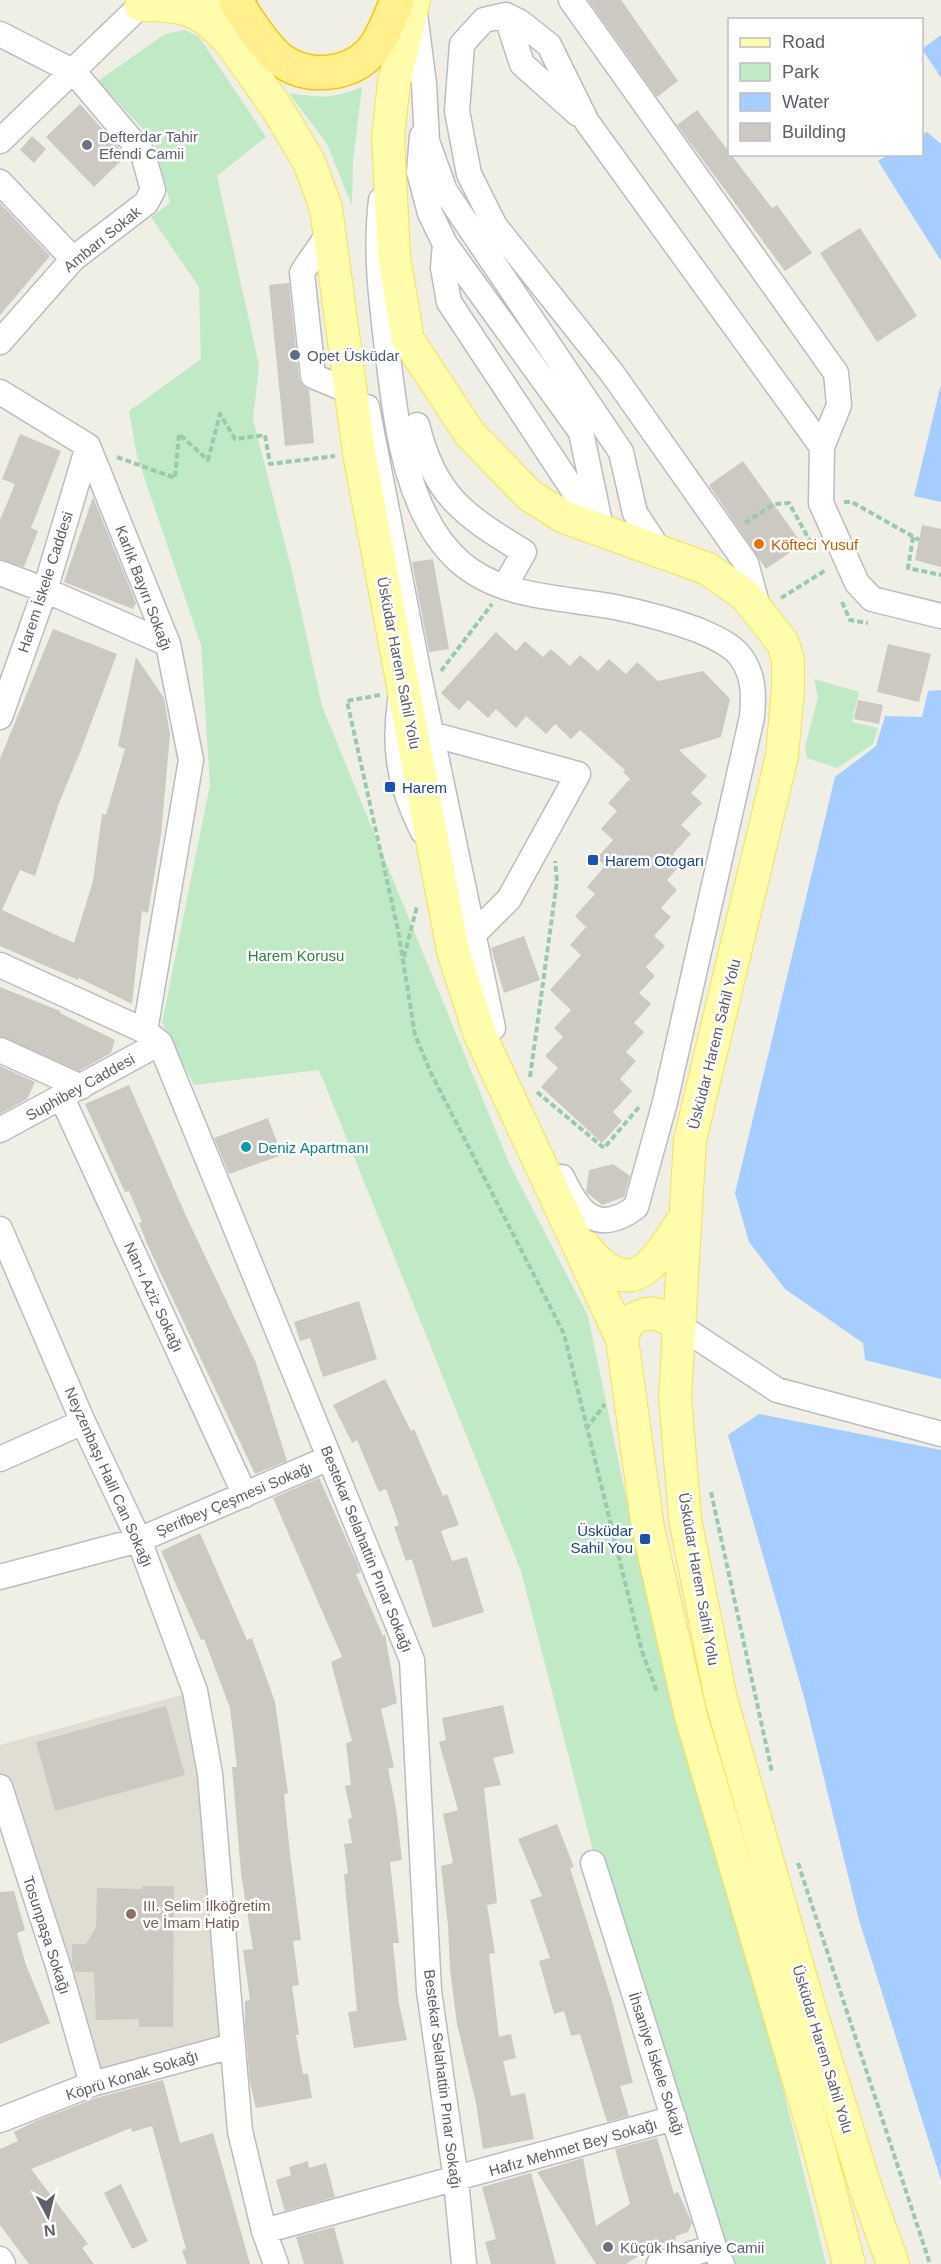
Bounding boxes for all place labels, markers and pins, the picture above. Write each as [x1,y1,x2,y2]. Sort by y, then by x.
place label: Defterdar Tahir Efendi Camii [99,128,198,162]
marker: Defterdar Tahir Efendi Camii [80,138,94,152]
place label: Opet Üsküdar [307,347,400,364]
marker: Opet Üsküdar [288,348,302,362]
place label: Köfteci Yusuf [771,536,859,553]
marker: Köfteci Yusuf [752,537,766,551]
place label: Harem [402,779,447,796]
marker: Harem [383,780,397,794]
place label: Harem Otogarı [605,852,704,869]
marker: Harem Otogarı [586,853,600,867]
place label: Deniz Apartmanı [258,1139,369,1156]
marker: Deniz Apartmanı [239,1140,253,1154]
place label: Üsküdar Sahil You [570,1522,633,1556]
marker: Üsküdar Sahil You [638,1532,652,1546]
place label: III. Selim İlköğretim ve İmam Hatip [143,1897,271,1931]
marker: III. Selim İlköğretim ve İmam Hatip [124,1907,138,1921]
place label: Küçük Ihsaniye Camii [620,2239,764,2256]
marker: Küçük Ihsaniye Camii [601,2240,615,2254]

